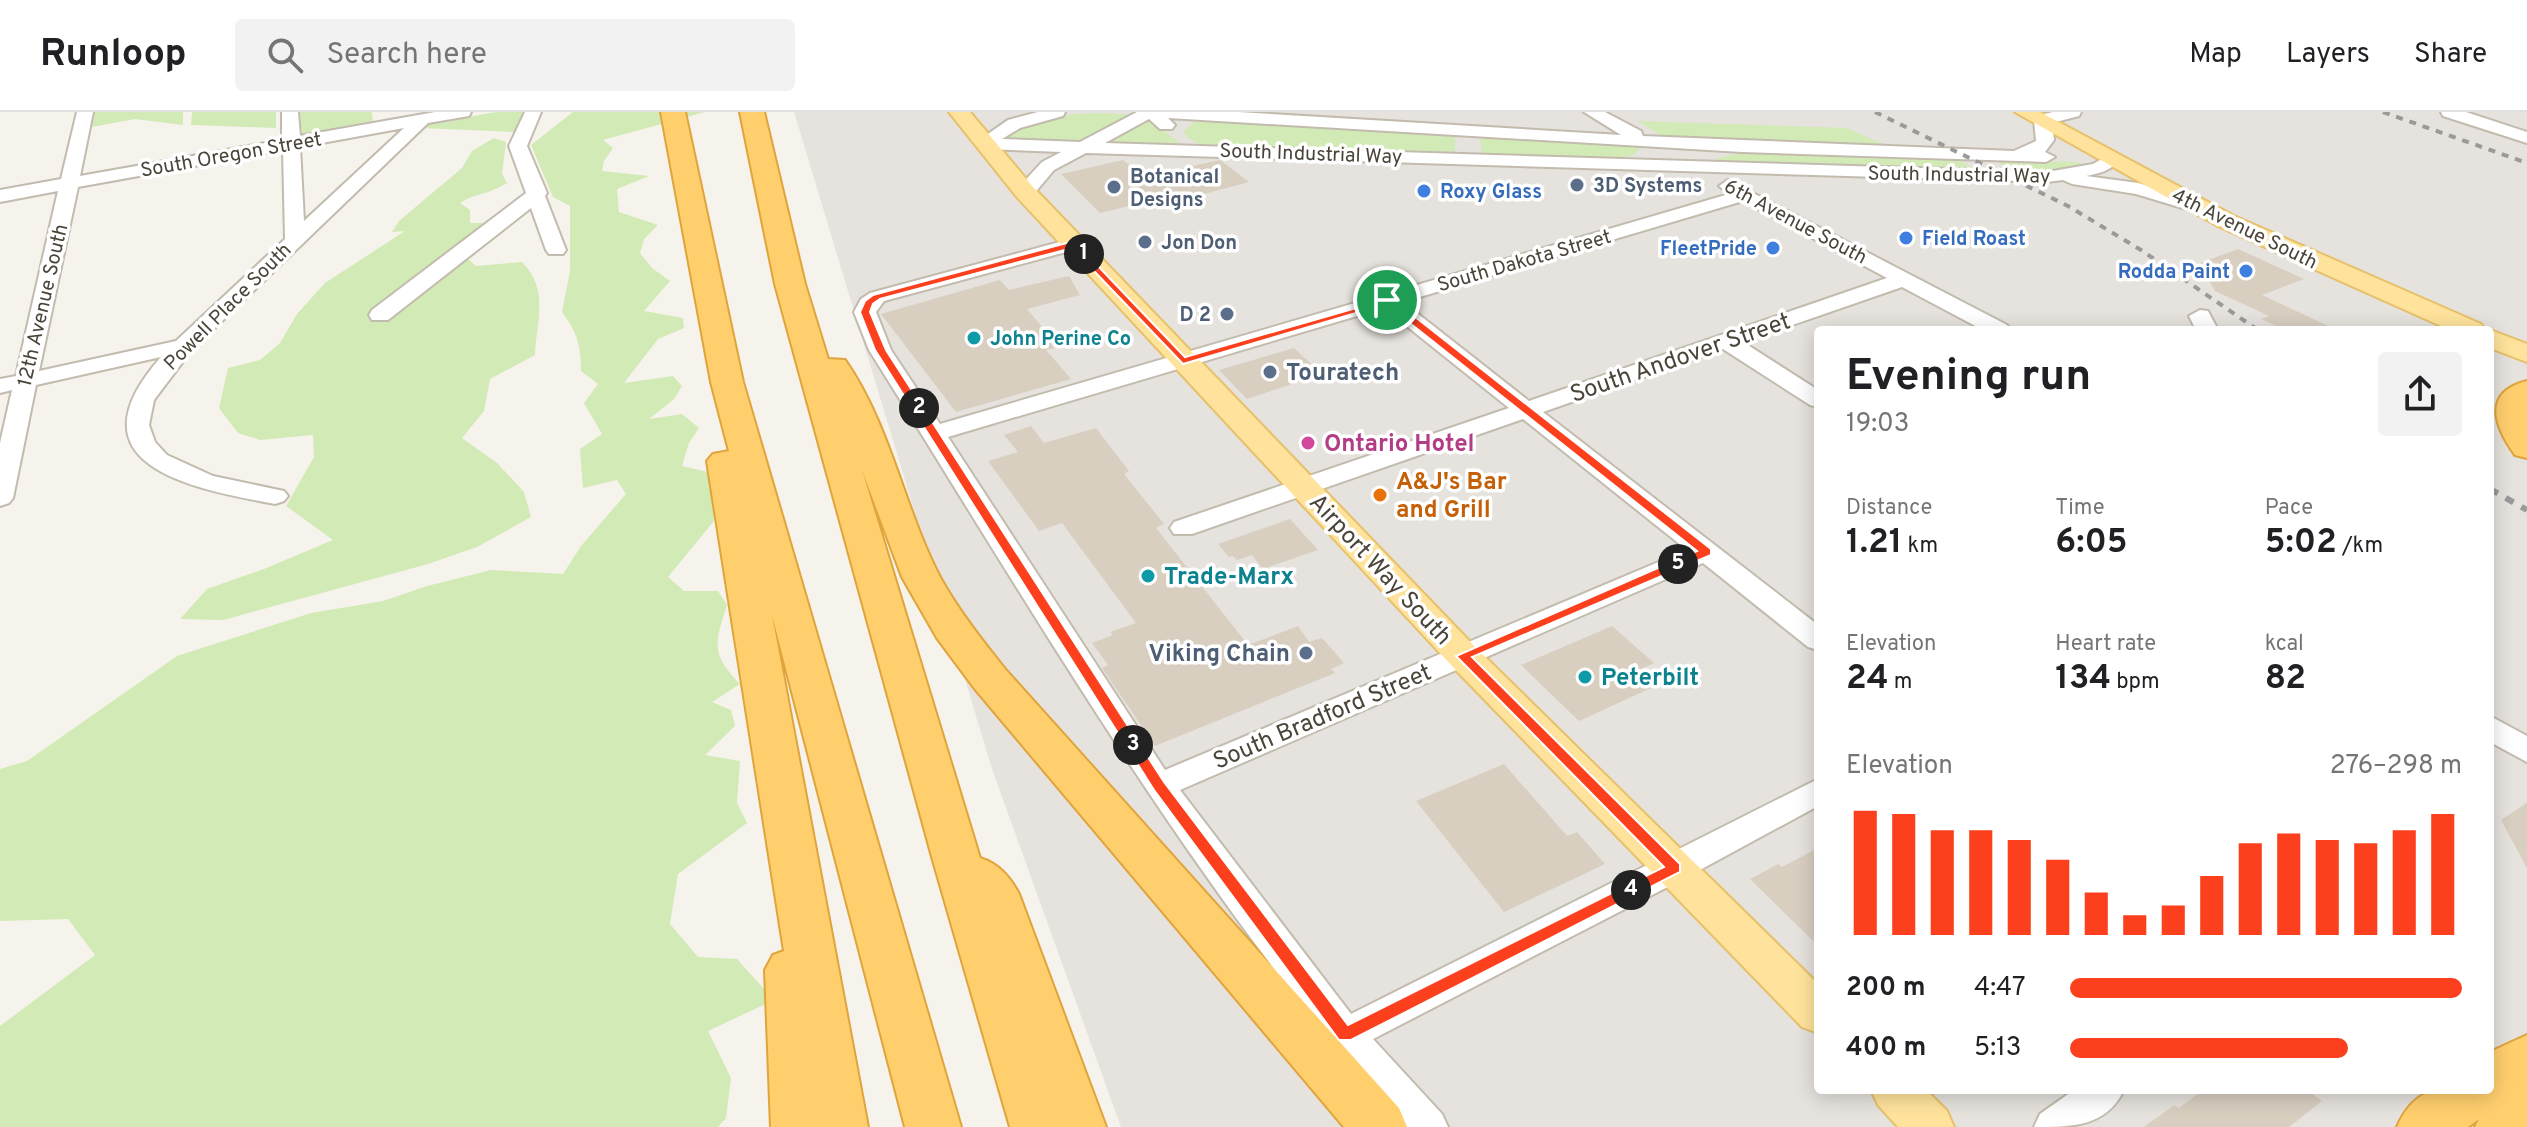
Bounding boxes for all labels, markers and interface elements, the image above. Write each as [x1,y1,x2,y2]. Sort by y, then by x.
search box [235,19,795,91]
text: Runloop [40,31,187,80]
icon: search [263,33,307,77]
text: Search here [327,37,487,74]
text: Map [2189,37,2242,73]
text: Layers [2286,37,2370,73]
text: Share [2414,37,2487,73]
street label: South Oregon Street [139,127,324,185]
street label: South Industrial Way [1219,139,1403,171]
street label: South Industrial Way [1867,161,2051,191]
place label: Botanical Designs [1130,165,1219,214]
place label: 3D Systems [1593,174,1702,200]
street label: 6th Avenue South [1719,174,1871,271]
marker: 3D Systems [1568,176,1586,194]
marker: Botanical Designs [1105,178,1123,196]
place label: Roxy Glass [1440,180,1542,206]
marker: Roxy Glass [1415,182,1433,200]
street label: 4th Avenue South [2167,183,2321,276]
street label: 12th Avenue South [13,222,75,389]
street label: South Dakota Street [1435,225,1614,299]
place label: Field Roast [1922,227,2026,253]
marker: Field Roast [1897,229,1915,247]
place label: Jon Don [1161,231,1237,257]
marker: Jon Don [1136,233,1154,251]
pin: 1 [1064,234,1104,274]
place label: FleetPride [1660,237,1757,263]
street label: Powell Place South [159,238,298,377]
marker: FleetPride [1764,239,1782,257]
text: 1 [1080,240,1088,267]
place label: Rodda Paint [2118,260,2230,286]
marker: Rodda Paint [2237,262,2255,280]
pin [1353,266,1421,334]
icon: arrive [1365,278,1409,322]
place label: D 2 [1180,303,1211,329]
marker: D 2 [1218,305,1236,323]
street label: South Andover Street [1567,307,1795,411]
place label: John Perine Co [990,327,1131,353]
marker: John Perine Co [965,329,983,347]
text: Evening run [1846,350,2091,406]
button: share [2378,352,2462,436]
place label: Touratech [1286,359,1399,389]
marker: Touratech [1261,363,1279,381]
pin: 2 [899,388,939,428]
text: 2 [912,394,926,421]
text: 19:03 [1846,408,1909,441]
place label: Ontario Hotel [1324,430,1475,460]
marker: Ontario Hotel [1299,434,1317,452]
place label: A&J's Bar and Grill [1396,468,1507,526]
marker: A&J's Bar and Grill [1371,486,1389,504]
street label: Airport Way South [1302,488,1457,652]
text: Distance [1846,495,1932,522]
text: Time [2055,495,2105,522]
text: Pace [2265,495,2313,522]
text: 1.21 [1846,522,1902,565]
text: 6:05 [2055,522,2128,565]
text: 5:02 [2265,522,2337,565]
text: km [1902,533,1938,560]
text: /km [2337,533,2383,560]
pin: 5 [1658,544,1698,584]
text: 5 [1671,550,1685,577]
place label: Trade-Marx [1164,563,1294,593]
marker: Trade-Marx [1139,567,1157,585]
text: Elevation [1846,631,1936,658]
text: Heart rate [2055,631,2156,658]
text: kcal [2265,631,2304,658]
place label: Viking Chain [1149,640,1290,670]
marker: Viking Chain [1297,644,1315,662]
street label: South Bradford Street [1209,658,1436,777]
text: 24 [1846,658,1889,701]
text: 134 [2055,658,2111,701]
text: 82 [2265,658,2306,701]
place label: Peterbilt [1601,664,1699,694]
marker: Peterbilt [1576,668,1594,686]
text: m [1889,669,1912,696]
text: bpm [2111,669,2160,696]
pin: 3 [1113,725,1153,765]
text: 3 [1126,731,1140,758]
text: Elevation [1846,750,1953,783]
text: 276–298 m [2330,750,2462,783]
pin: 4 [1611,870,1651,910]
text: 4 [1624,876,1638,903]
text: 200 m [1846,972,1925,1005]
text: 4:47 [1974,972,2025,1005]
text: 400 m [1846,1032,1926,1065]
text: 5:13 [1974,1032,2021,1065]

